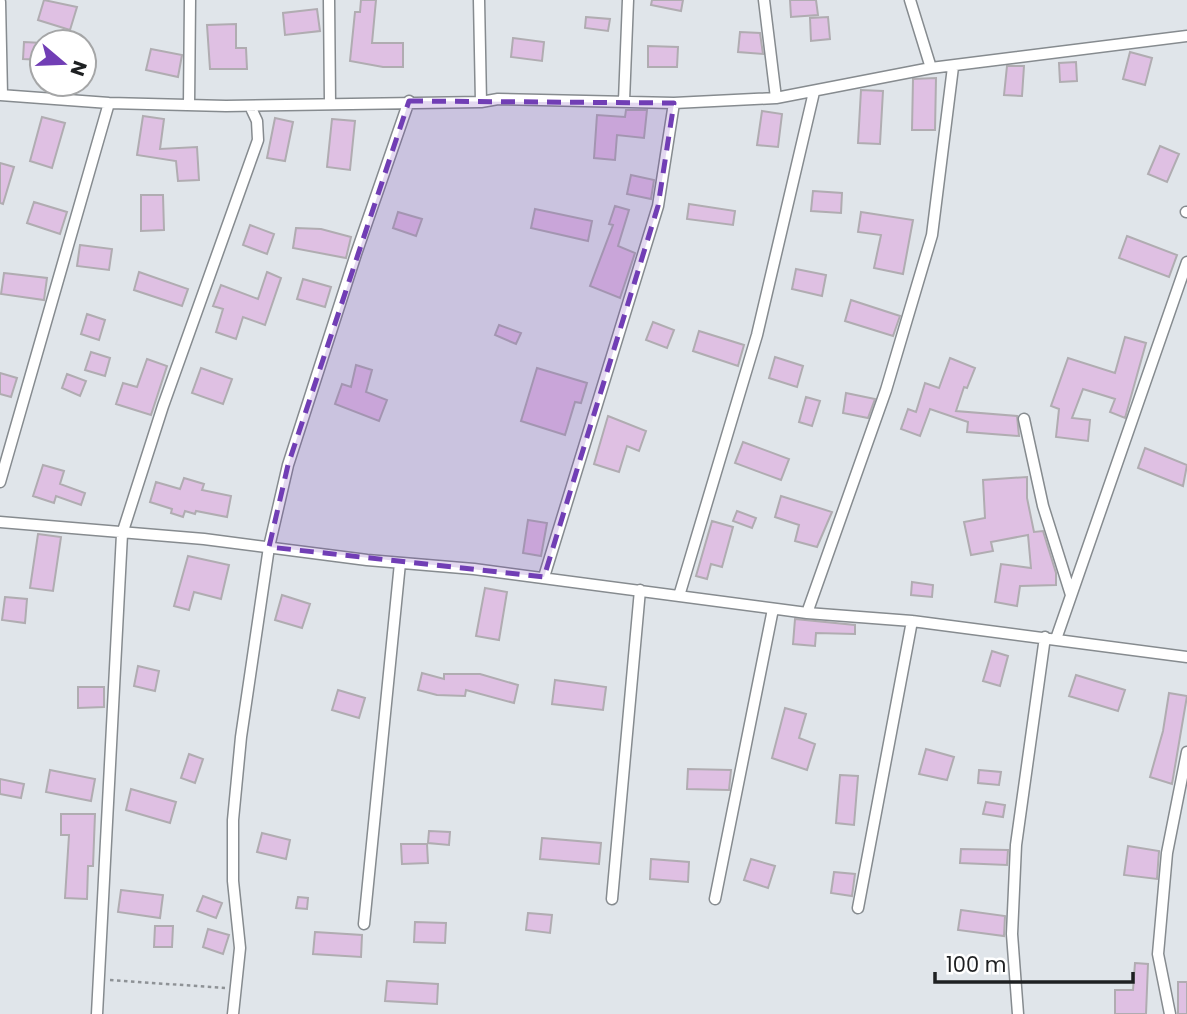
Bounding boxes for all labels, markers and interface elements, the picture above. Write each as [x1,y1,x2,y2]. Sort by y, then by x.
north arrow [28,28,98,98]
text: N [64,57,94,80]
scale bar [935,940,1133,984]
text: 100 m [946,950,1006,979]

